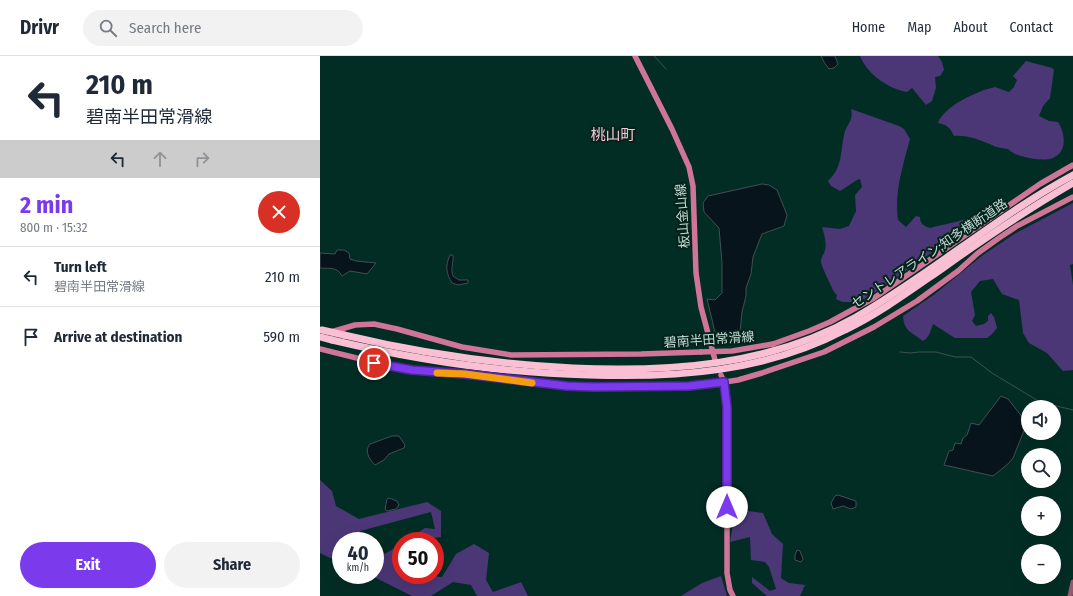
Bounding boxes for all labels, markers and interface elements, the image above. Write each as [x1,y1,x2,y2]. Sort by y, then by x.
search box [83,10,363,46]
text: Drivr [20,16,59,39]
icon: search [97,17,119,39]
text: Search here [129,19,201,37]
text: Home [852,19,885,36]
text: Map [907,19,931,36]
text: About [953,19,988,36]
text: Contact [1010,19,1053,36]
text: 210 m [86,68,153,101]
icon: left [20,72,72,124]
text: 碧南半田常滑線 [86,106,212,128]
district label: 桃山町 [590,126,636,144]
icon: left [107,148,129,170]
icon: ahead [149,148,171,170]
icon: right [191,148,213,170]
street label: 板山金山線 [673,183,692,249]
text: 2 min [20,191,73,219]
button: close [258,191,300,233]
street label: セントレアライン;知多横断道路 [848,196,1010,311]
text: 800 m · 15:32 [20,220,87,235]
text: Turn left [54,258,107,276]
icon: left [20,266,42,288]
text: 210 m [265,268,300,286]
text: 碧南半田常滑線 [54,279,145,294]
icon: arrive [20,326,42,348]
text: Arrive at destination [54,328,182,346]
text: 590 m [263,328,300,346]
street label: 碧南半田常滑線 [663,329,755,350]
pin [357,346,391,380]
icon: arrive [363,352,385,374]
map controls [1021,400,1061,584]
button: sound [1021,400,1061,440]
button: search [1021,448,1061,488]
position arrow [706,486,748,528]
button: + [1021,496,1061,536]
speed limit sign: 50 [392,532,444,584]
text: 40 [347,541,369,565]
button: Exit [20,542,156,588]
button: Share [164,542,300,588]
button: − [1021,544,1061,584]
text: km/h [347,562,369,574]

